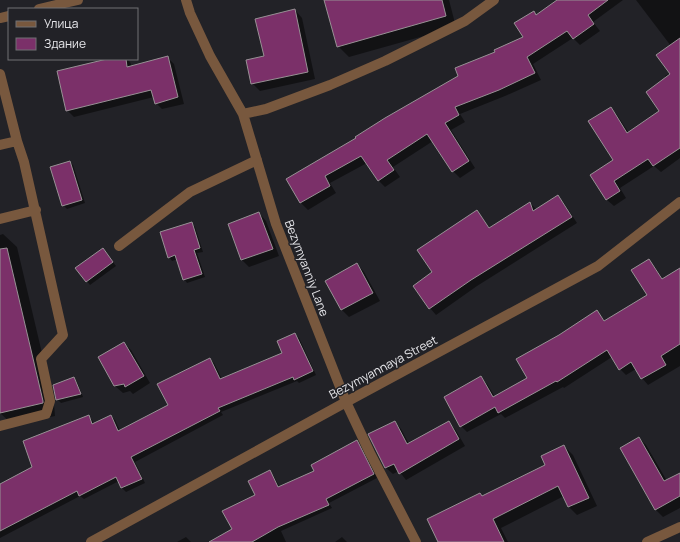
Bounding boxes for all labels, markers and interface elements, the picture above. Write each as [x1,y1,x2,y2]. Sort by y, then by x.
legend [8,8,138,60]
text: Улица [44,15,78,32]
text: Здание [44,35,86,52]
street label: Bezymyanniy Lane [281,217,333,319]
street label: Bezymyannaya Street [326,331,440,403]

